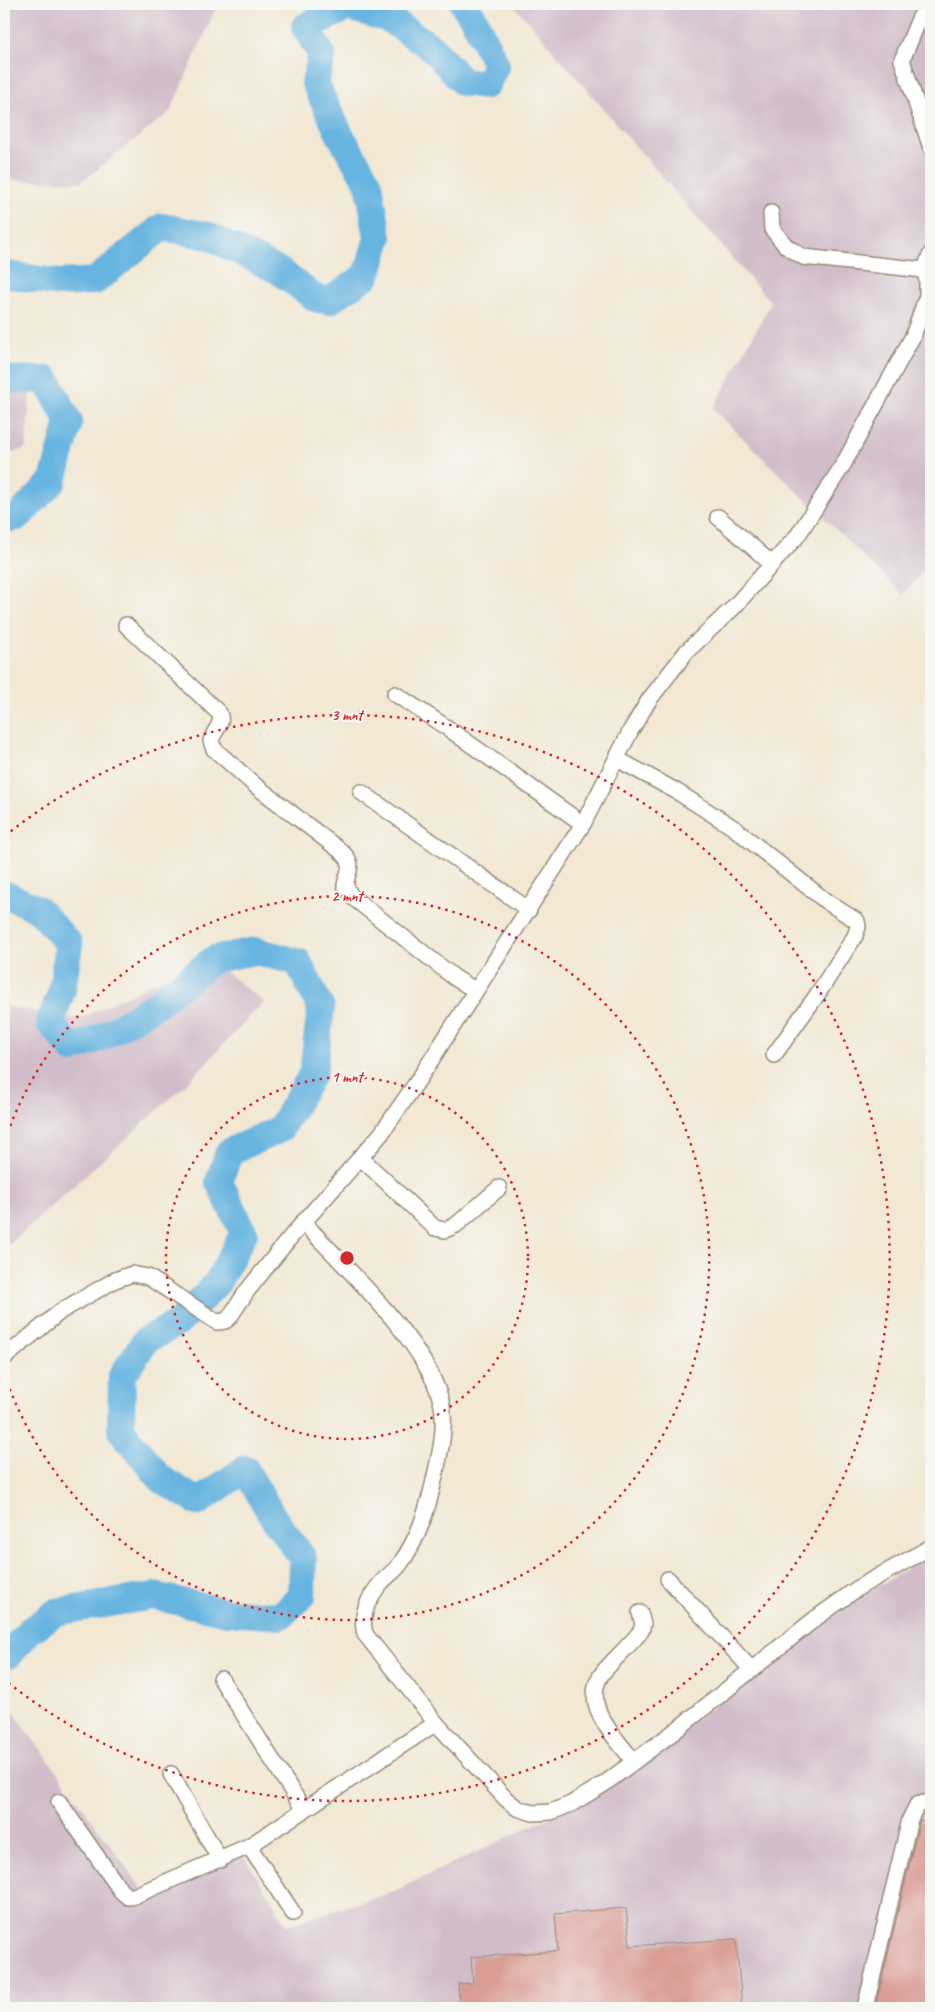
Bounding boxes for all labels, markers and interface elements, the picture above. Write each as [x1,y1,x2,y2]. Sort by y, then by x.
text: 3 mnt [332,706,365,725]
text: 2 mnt [332,887,365,906]
text: 1 mnt [332,1068,365,1087]
centre of rings [338,1249,356,1267]

